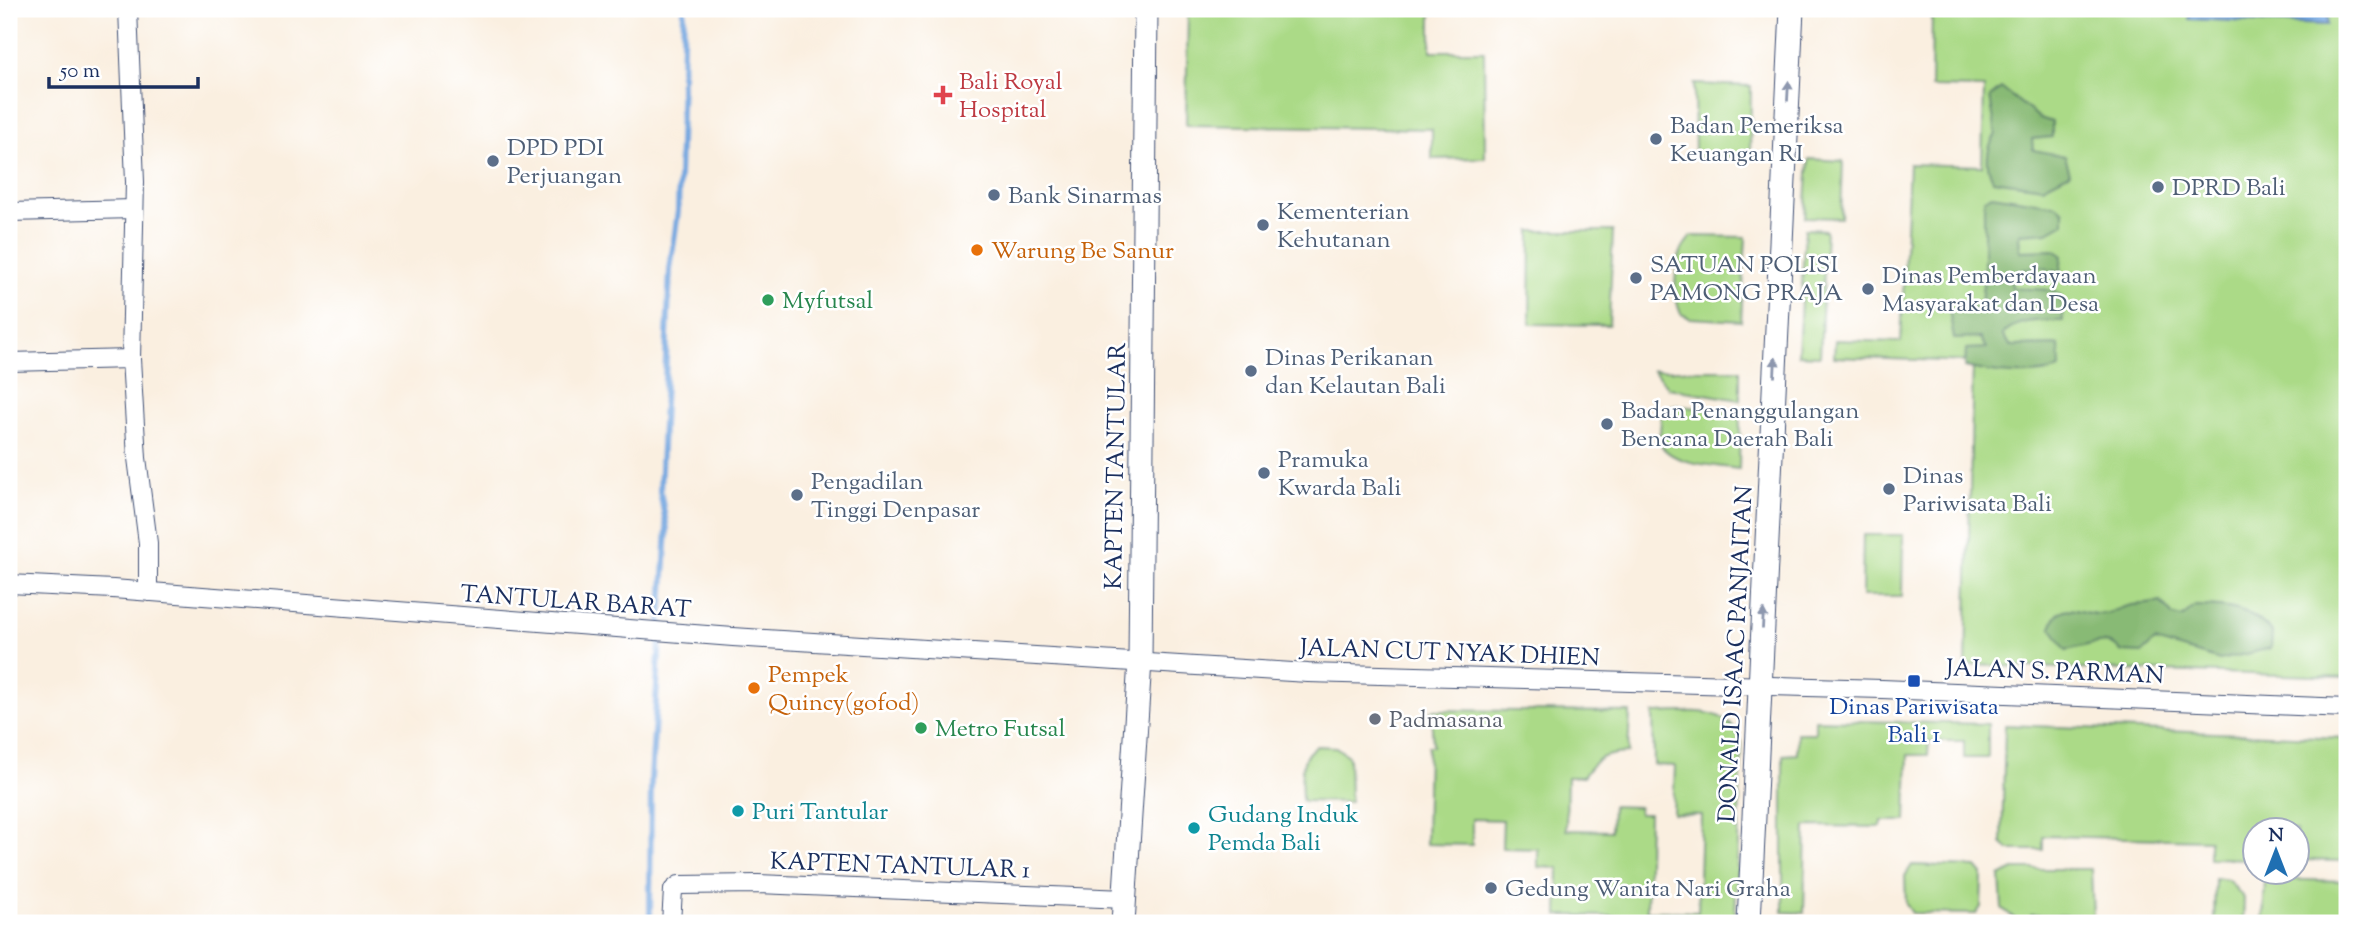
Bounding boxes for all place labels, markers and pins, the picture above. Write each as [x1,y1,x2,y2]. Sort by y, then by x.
place label: Bali Royal Hospital [959,66,1063,128]
marker: Bali Royal Hospital [933,85,953,105]
place label: Badan Pemeriksa Keuangan RI [1670,110,1844,172]
marker: Badan Pemeriksa Keuangan RI [1648,131,1664,147]
place label: DPD PDI Perjuangan [507,132,622,194]
marker: DPD PDI Perjuangan [485,153,501,169]
place label: DPRD Bali [2172,172,2286,206]
marker: DPRD Bali [2150,179,2166,195]
place label: Bank Sinarmas [1008,180,1162,214]
marker: Bank Sinarmas [986,187,1002,203]
place label: Kementerian Kehutanan [1277,196,1410,258]
marker: Kementerian Kehutanan [1255,217,1271,233]
place label: Warung Be Sanur [991,235,1174,269]
marker: Warung Be Sanur [969,242,985,258]
place label: SATUAN POLISI PAMONG PRAJA [1650,249,1843,311]
place label: Dinas Pemberdayaan Masyarakat dan Desa [1882,260,2099,322]
marker: SATUAN POLISI PAMONG PRAJA [1628,270,1644,286]
marker: Dinas Pemberdayaan Masyarakat dan Desa [1860,281,1876,297]
place label: Myfutsal [782,285,873,319]
marker: Myfutsal [760,292,776,308]
place label: Dinas Perikanan dan Kelautan Bali [1265,342,1446,404]
marker: Dinas Perikanan dan Kelautan Bali [1243,363,1259,379]
place label: Badan Penanggulangan Bencana Daerah Bali [1621,395,1859,457]
marker: Badan Penanggulangan Bencana Daerah Bali [1599,416,1615,432]
place label: Pramuka Kwarda Bali [1278,444,1401,506]
place label: Dinas Pariwisata Bali [1903,460,2052,522]
marker: Pramuka Kwarda Bali [1256,465,1272,481]
place label: Pengadilan Tinggi Denpasar [811,466,980,528]
marker: Dinas Pariwisata Bali [1881,481,1897,497]
marker: Pengadilan Tinggi Denpasar [789,487,805,503]
place label: Pempek Quincy(gofod) [768,659,919,721]
marker: Dinas Pariwisata Bali 1 [1906,673,1922,689]
marker: Pempek Quincy(gofod) [746,680,762,696]
place label: Dinas Pariwisata Bali 1 [1829,691,1999,753]
place label: Padmasana [1389,704,1503,738]
marker: Padmasana [1367,711,1383,727]
place label: Metro Futsal [935,713,1066,747]
marker: Metro Futsal [913,720,929,736]
place label: Puri Tantular [752,796,888,830]
place label: Gudang Induk Pemda Bali [1208,799,1359,861]
marker: Puri Tantular [730,803,746,819]
marker: Gudang Induk Pemda Bali [1186,820,1202,836]
place label: Gedung Wanita Nari Graha [1505,873,1791,907]
marker: Gedung Wanita Nari Graha [1483,880,1499,896]

